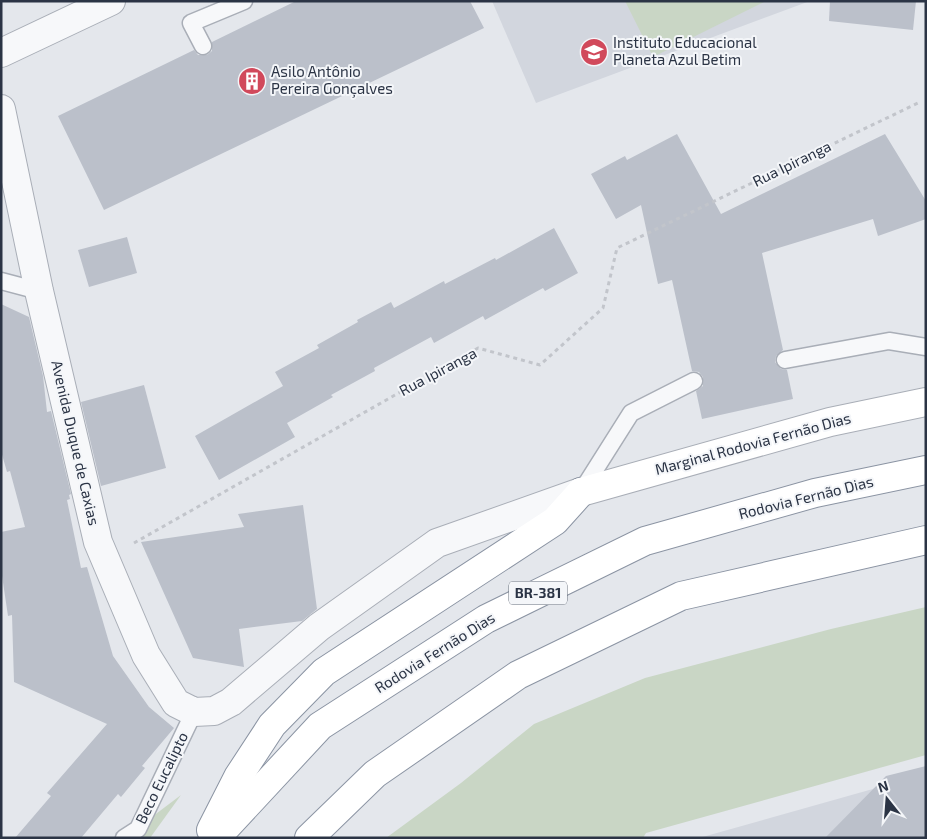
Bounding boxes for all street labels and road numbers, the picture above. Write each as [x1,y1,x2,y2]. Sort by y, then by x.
street label: Rua Ipiranga [749,136,834,190]
street label: Rua Ipiranga [396,343,479,399]
street label: Avenida Duque de Caxias [48,358,104,527]
street label: Marginal Rodovia Fernão Dias [653,408,853,478]
street label: Rodovia Fernão Dias [737,472,875,522]
road number: BR-381 [509,582,567,604]
street label: Rodovia Fernão Dias [371,608,498,696]
street label: Beco Eucalipto [131,729,191,826]

